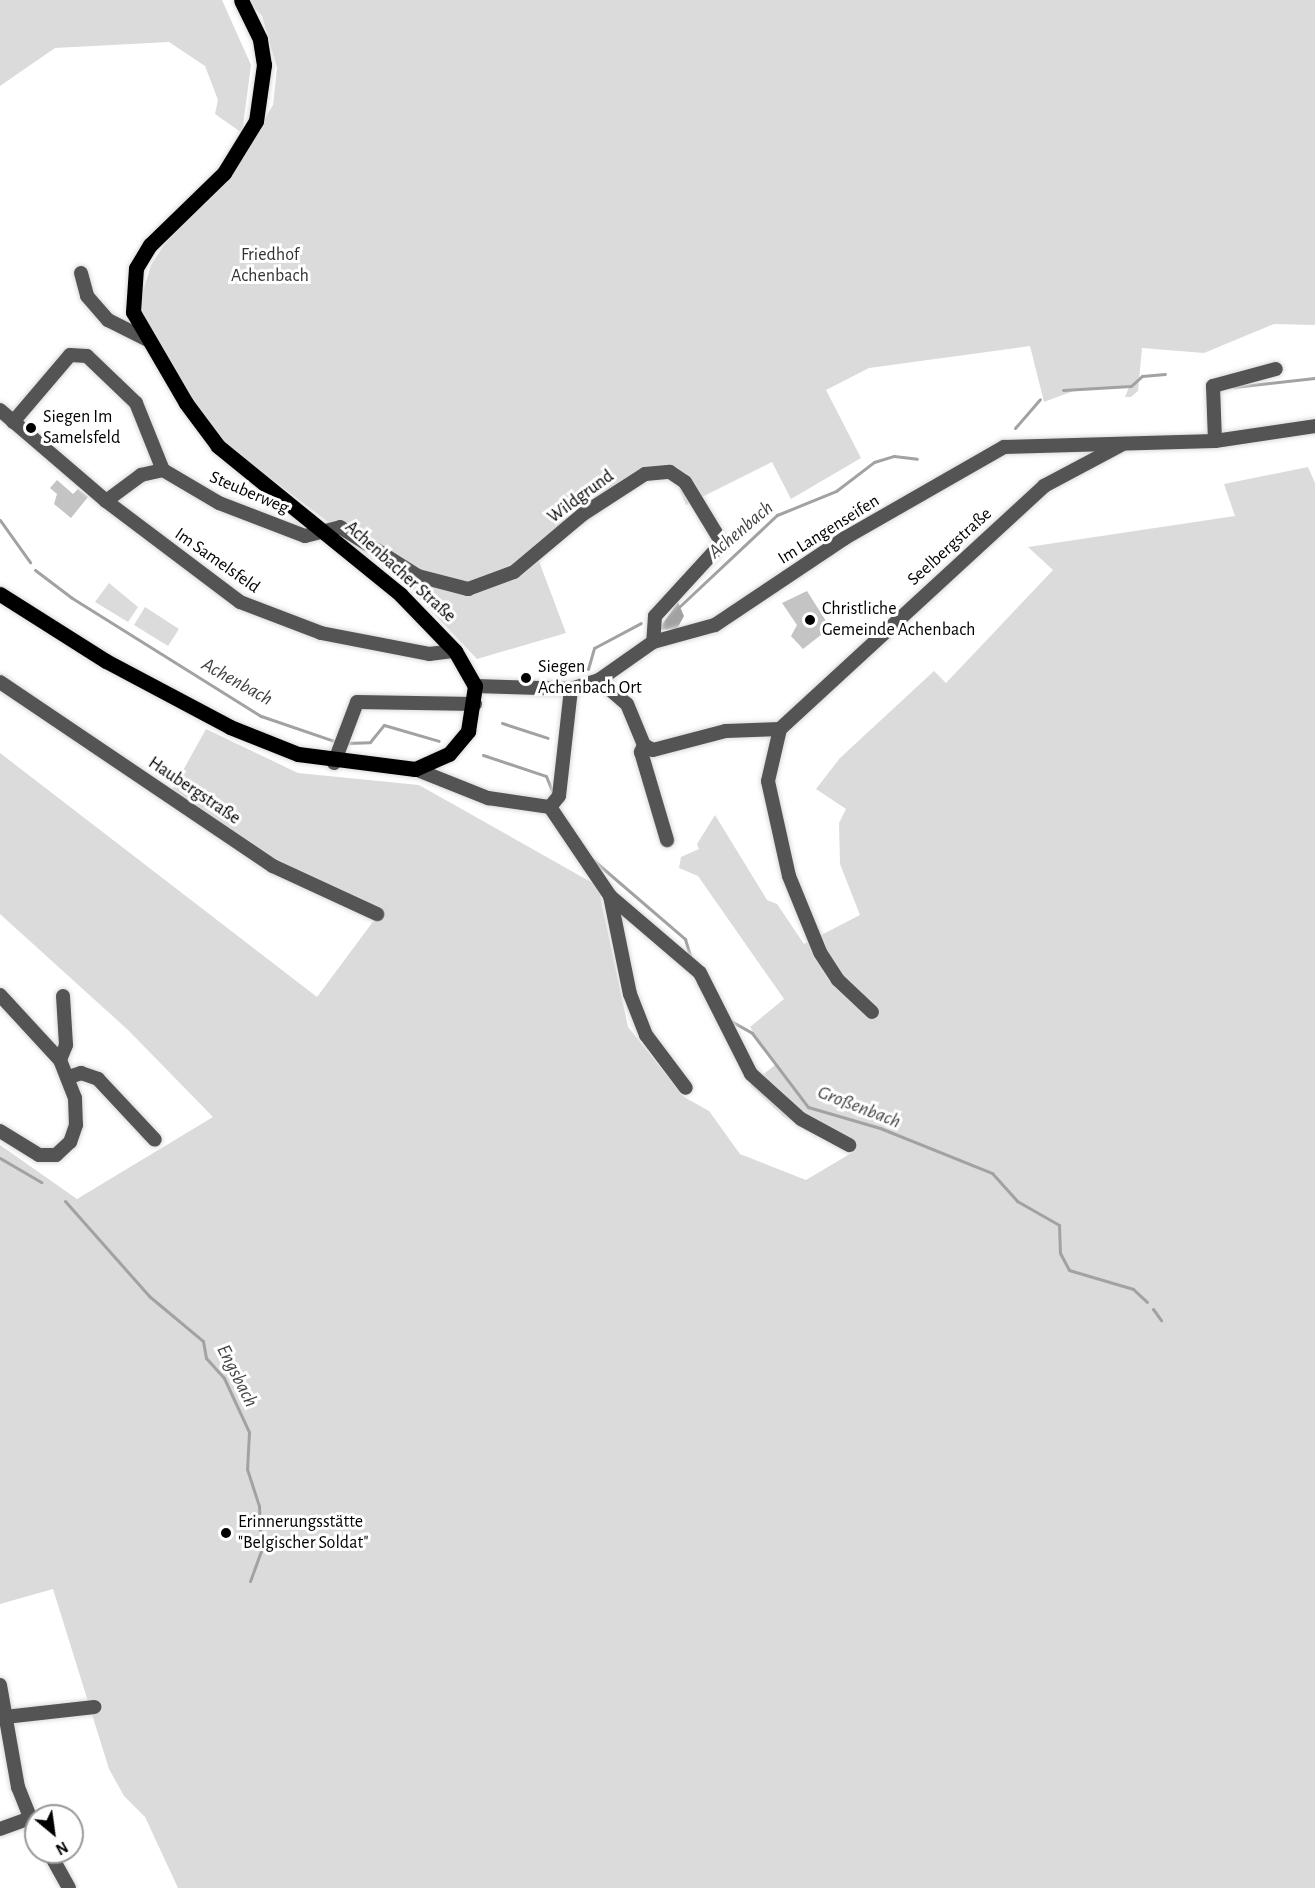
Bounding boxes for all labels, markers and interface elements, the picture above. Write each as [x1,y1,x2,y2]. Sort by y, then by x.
park label: Friedhof Achenbach [231,245,309,288]
place label: Siegen Im Samelsfeld [43,407,120,450]
marker: Siegen Im Samelsfeld [24,421,38,435]
street label: Wildgrund [544,466,618,528]
street label: Steuberweg [206,467,292,519]
street label: Im Langenseifen [774,490,884,570]
water label: Achenbach [704,496,778,564]
street label: Seelbergstraße [903,504,997,590]
street label: Achenbacher Straße [340,517,460,627]
street label: Im Samelsfeld [170,524,264,598]
place label: Christliche Gemeinde Achenbach [822,599,975,642]
marker: Christliche Gemeinde Achenbach [803,613,817,627]
water label: Achenbach [197,653,277,711]
place label: Siegen Achenbach Ort [538,657,642,700]
marker: Siegen Achenbach Ort [519,671,533,685]
street label: Haubergstraße [144,752,244,830]
water label: Großenbach [814,1080,904,1134]
water label: Engsbach [211,1341,263,1411]
place label: Erinnerungsstätte "Belgischer Soldat" [238,1512,369,1555]
marker: Erinnerungsstätte "Belgischer Soldat" [219,1526,233,1540]
north arrow [24,1804,84,1864]
text: N [53,1838,71,1858]

